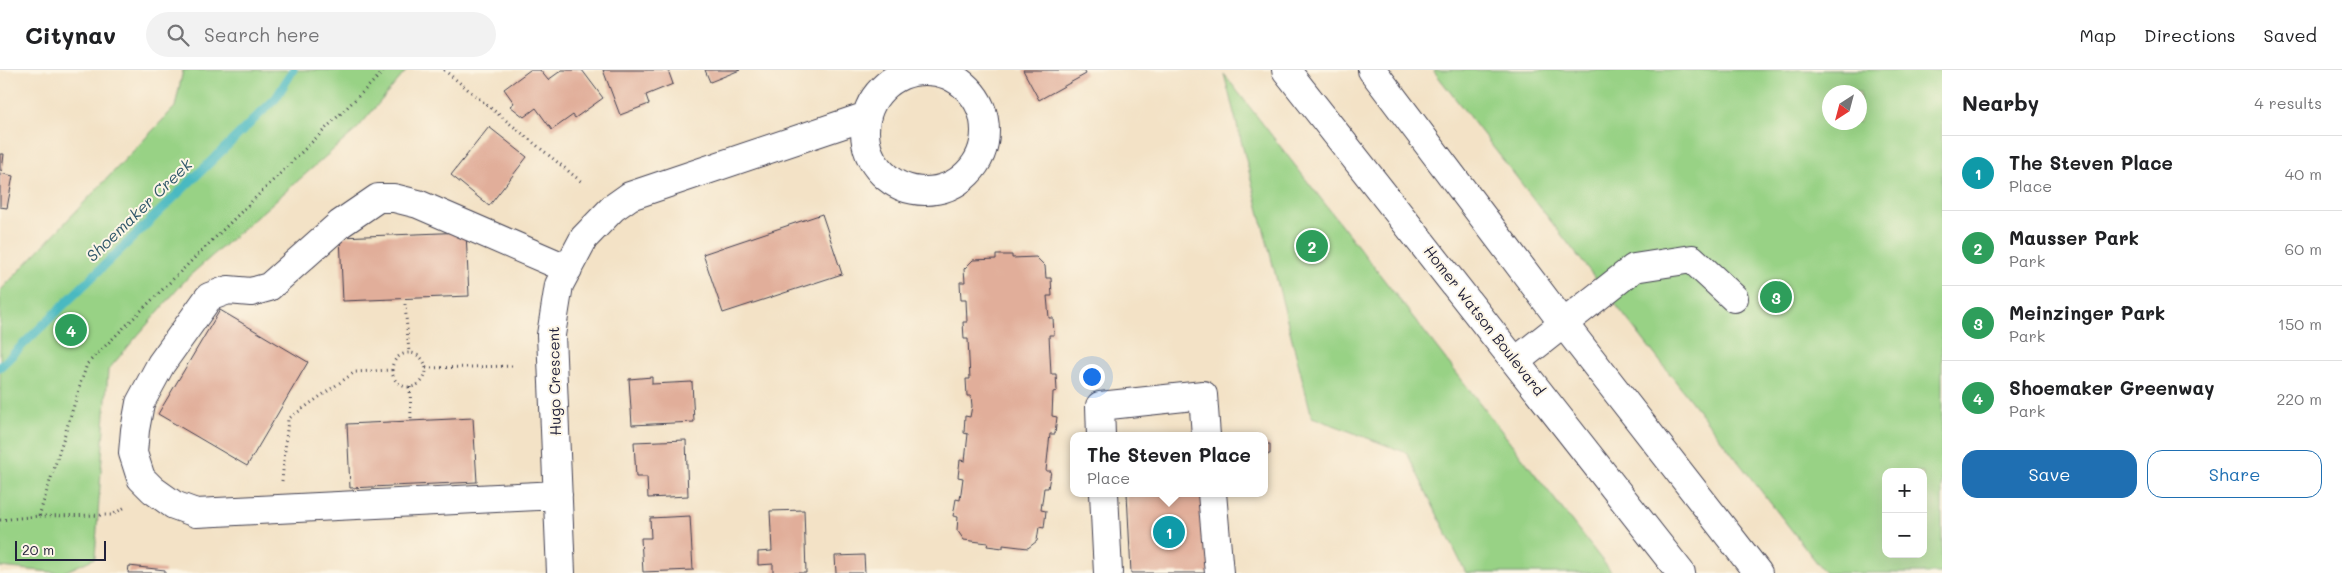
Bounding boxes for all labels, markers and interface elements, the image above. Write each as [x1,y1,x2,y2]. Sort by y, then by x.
search box [146,12,496,57]
text: Citynav [25,19,116,50]
icon: search [164,21,192,49]
text: Search here [204,22,320,47]
text: Map [2079,23,2116,47]
text: Directions [2144,23,2236,47]
text: Saved [2264,23,2317,47]
north arrow [1822,85,1867,130]
text: Nearby [1962,89,2039,116]
text: 4 results [2254,92,2322,113]
text: The Steven Place [2009,150,2173,175]
water label: Shoemaker Creek [81,153,196,266]
text: 1 [1974,163,1982,184]
text: 40 m [2285,163,2322,184]
text: Place [2009,175,2052,196]
text: Mausser Park [2009,225,2139,250]
pin: 2 [1296,227,1328,265]
text: 2 [1974,238,1982,259]
text: 60 m [2285,238,2322,259]
street label: Homer Watson Boulevard [1420,241,1550,400]
text: Park [2009,250,2045,271]
pin: 3 [1760,278,1792,316]
text: Meinzinger Park [2009,300,2165,325]
pin: 4 [55,311,87,349]
text: 3 [1973,313,1983,334]
text: 150 m [2278,313,2322,334]
text: Park [2009,325,2045,346]
street label: Hugo Crescent [543,326,565,436]
your location [1079,364,1105,390]
text: Shoemaker Greenway [2009,375,2215,400]
text: 4 [1973,388,1983,409]
text: 220 m [2276,388,2322,409]
text: Park [2009,400,2045,421]
popup [1070,432,1268,497]
text: The Steven Place [1087,442,1251,467]
button: Save [1962,450,2137,498]
button: Share [2147,450,2322,498]
text: Place [1087,467,1130,488]
map controls [1882,468,1927,558]
button: + [1882,468,1927,513]
pin: 1 [1153,513,1185,551]
button: − [1882,513,1927,558]
scale bar [15,538,106,561]
text: 20 m [22,540,54,559]

